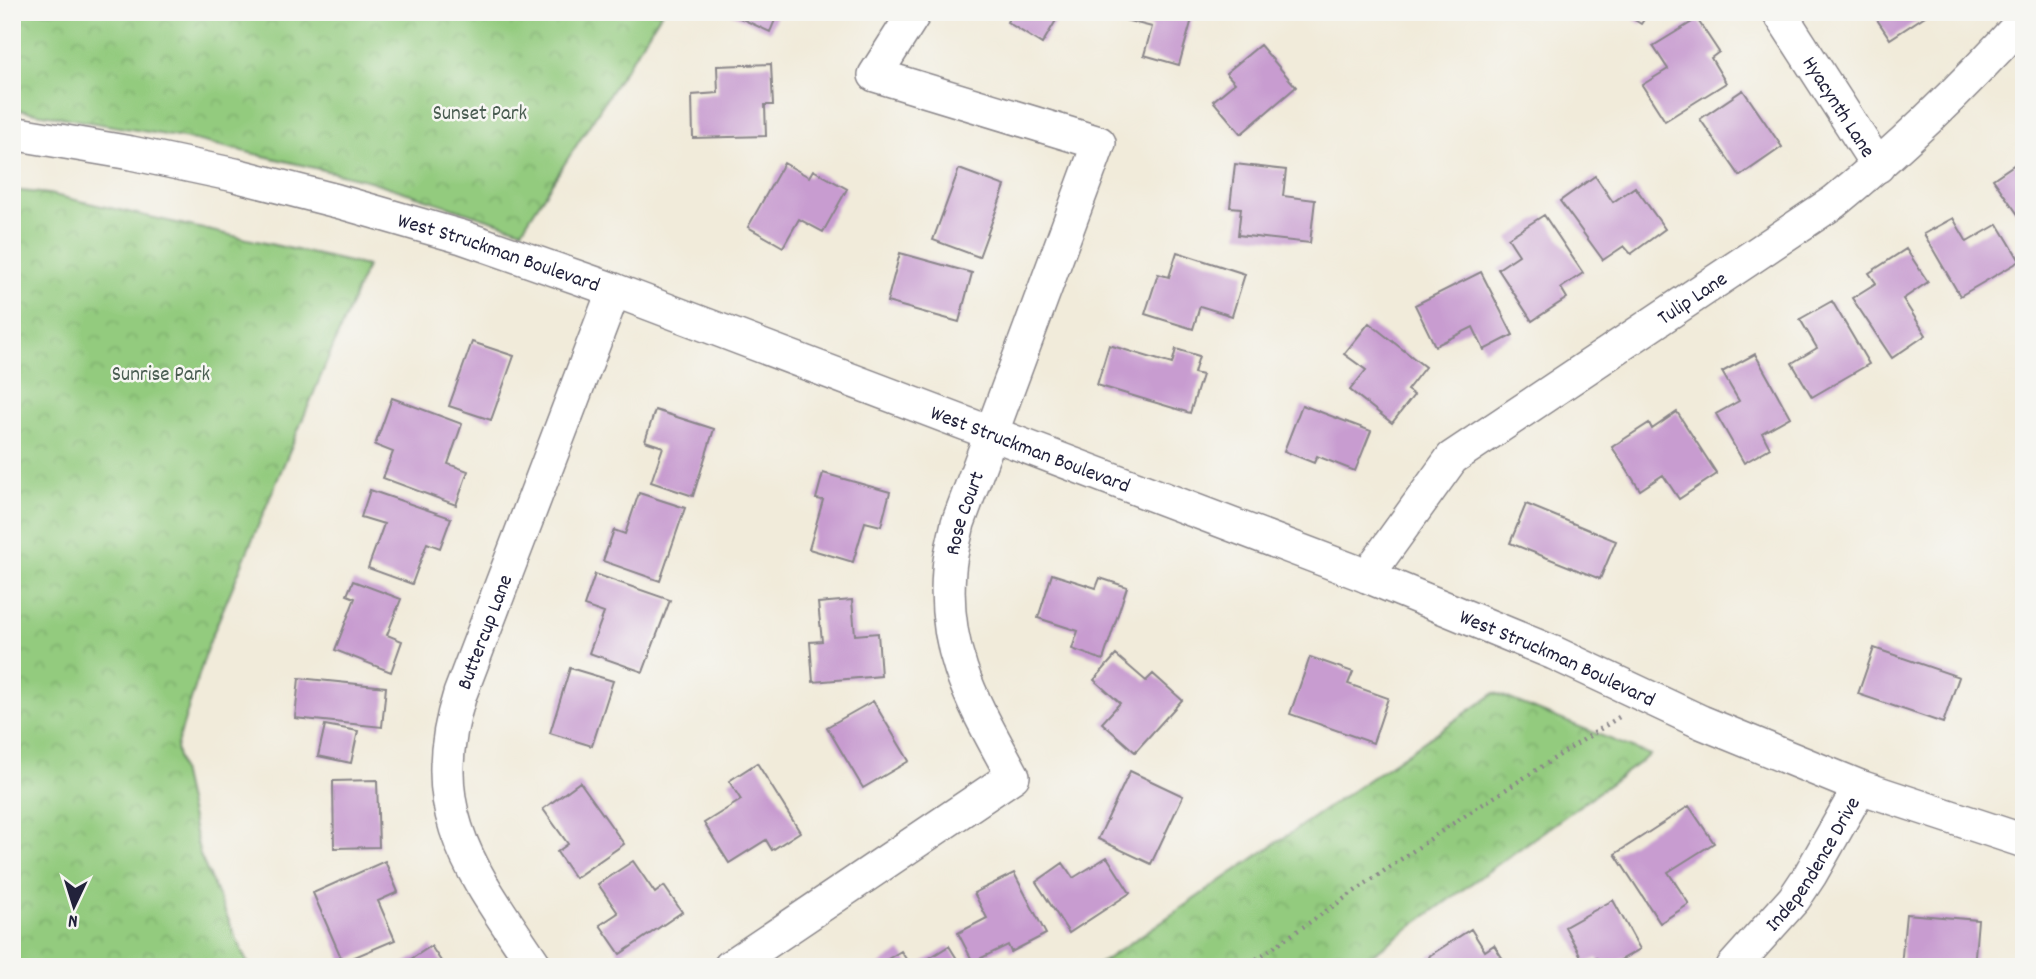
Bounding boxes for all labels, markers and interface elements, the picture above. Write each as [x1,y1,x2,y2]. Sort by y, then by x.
street label: Hyacynth Lane [1793,51,1881,164]
park label: Sunset Park [433,100,527,130]
street label: West Struckman Boulevard [394,207,603,302]
street label: Tulip Lane [1653,266,1734,334]
park label: Sunrise Park [112,361,210,391]
street label: West Struckman Boulevard [925,400,1134,503]
street label: Rose Court [939,467,994,558]
street label: Buttercup Lane [451,571,522,695]
street label: West Struckman Boulevard [1454,604,1659,716]
street label: Independence Drive [1760,792,1869,939]
north arrow [38,870,108,940]
text: N [67,906,79,933]

